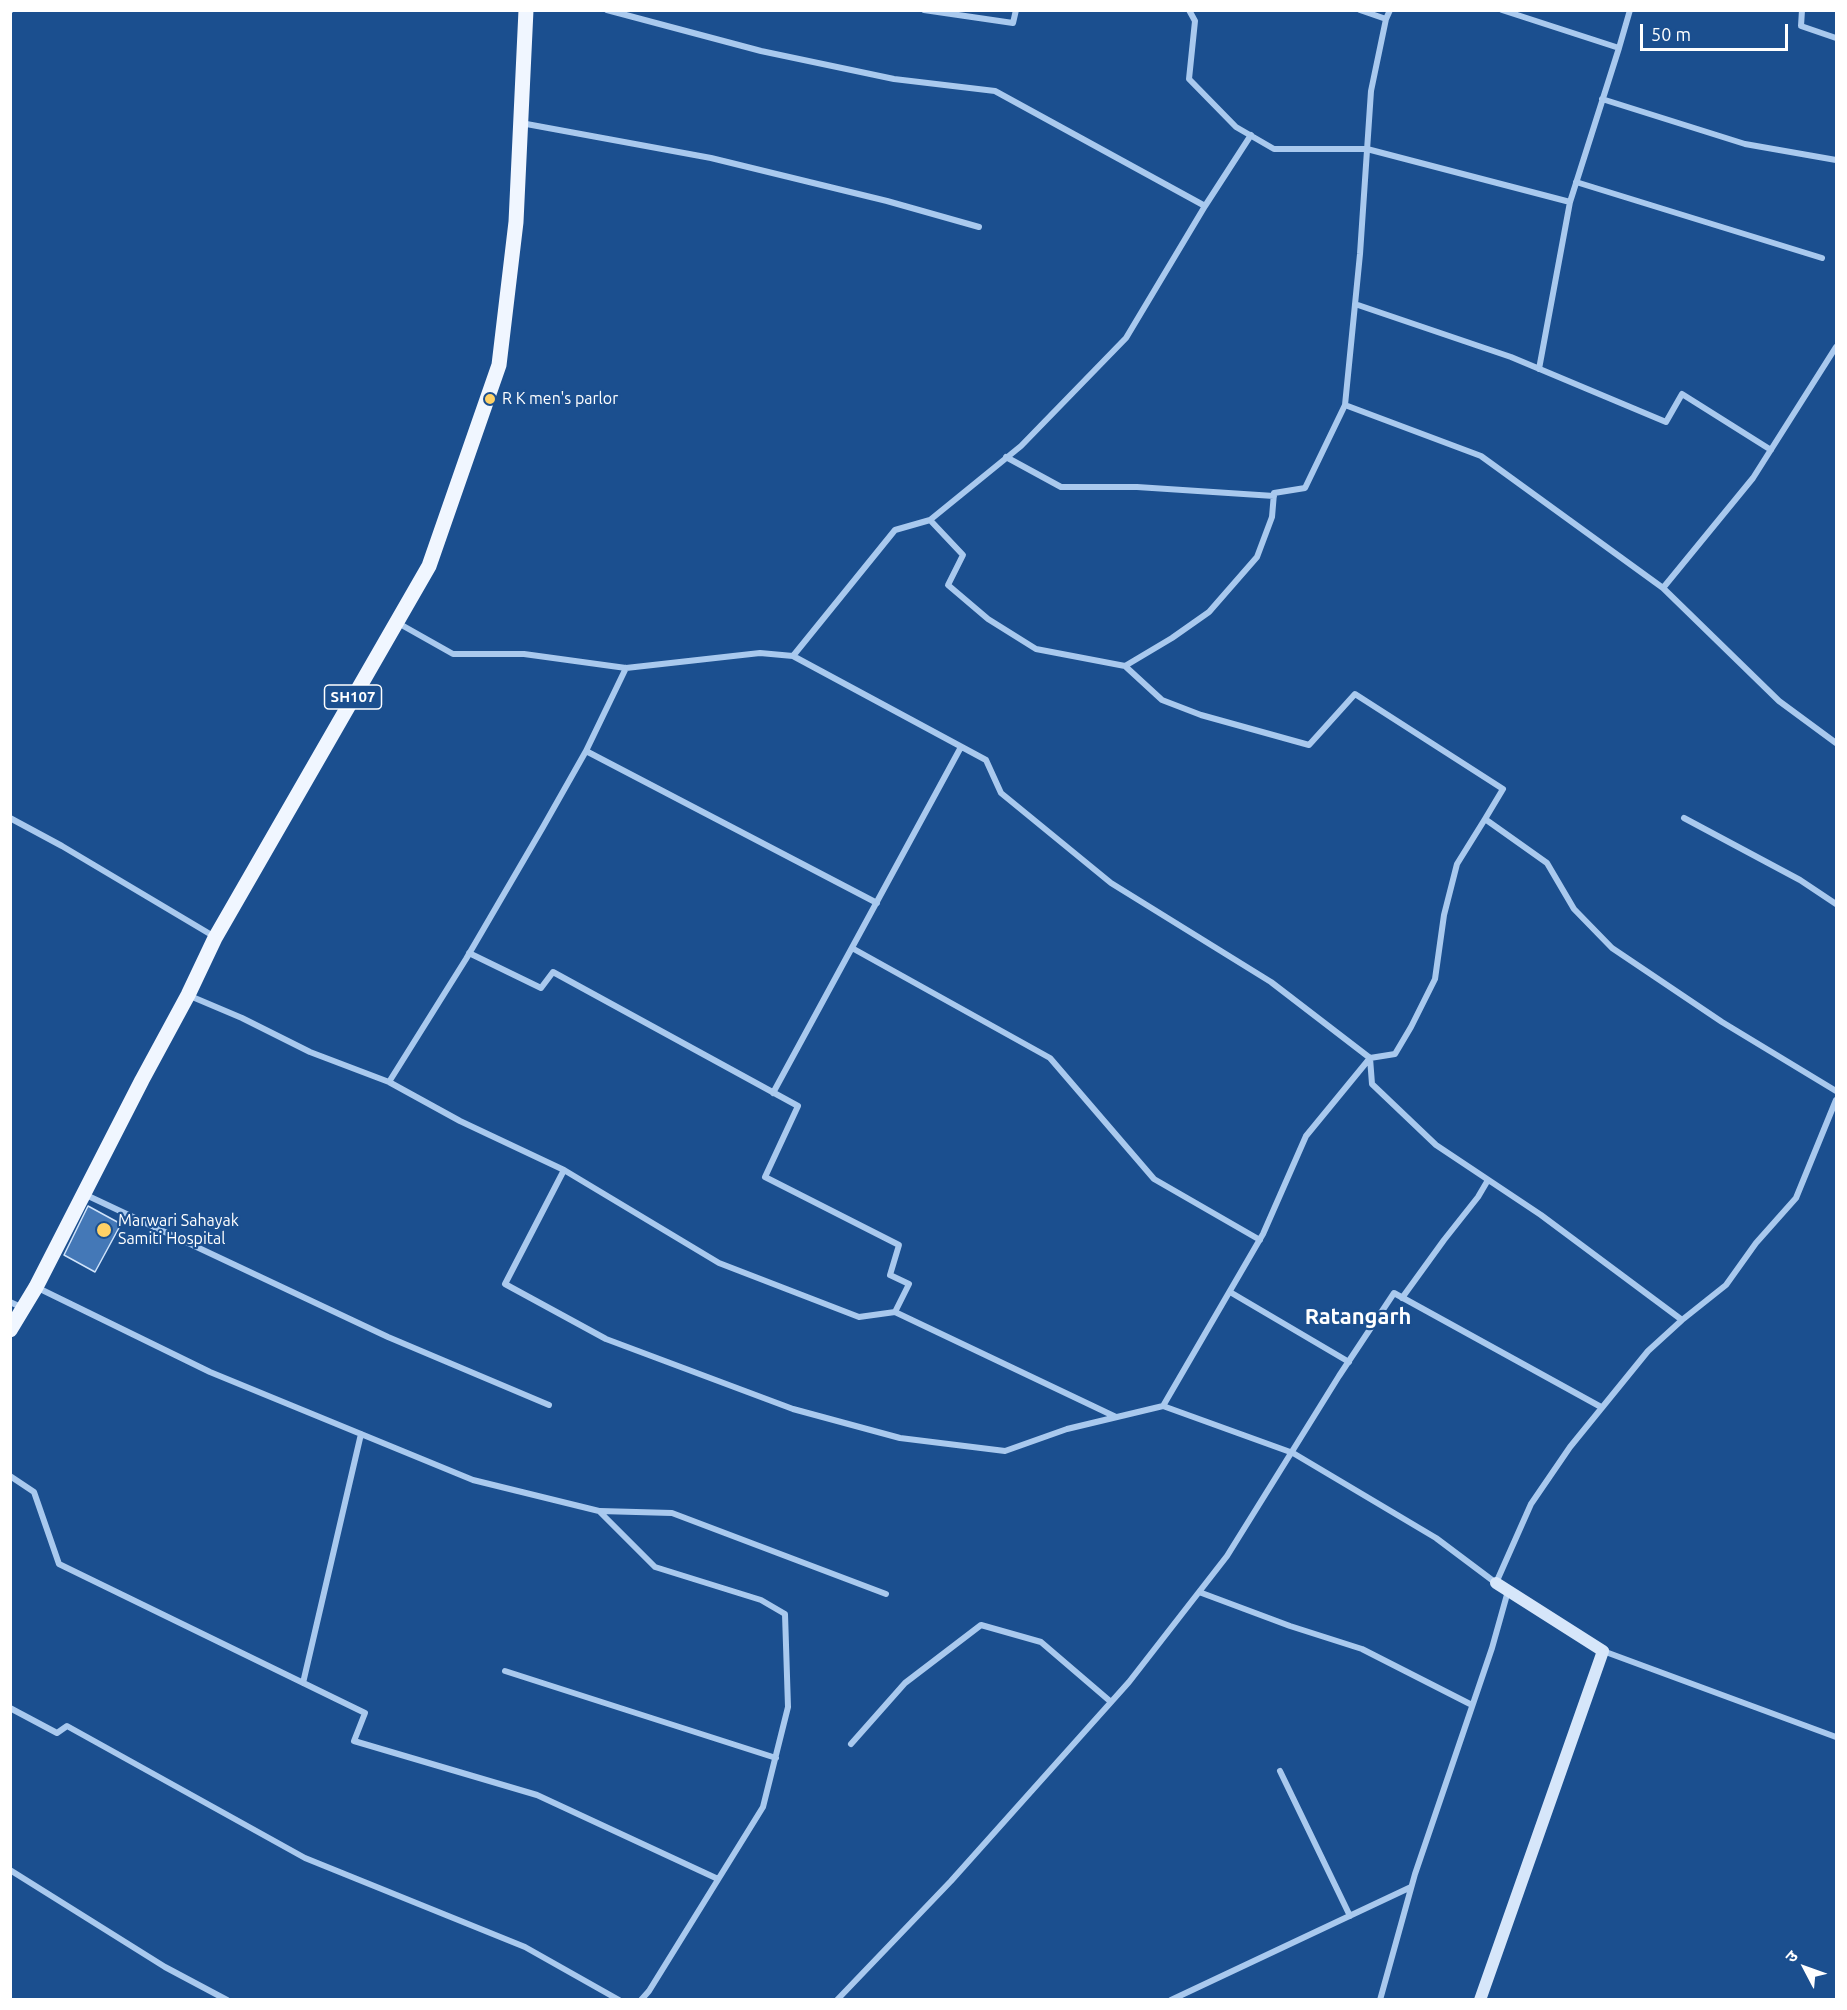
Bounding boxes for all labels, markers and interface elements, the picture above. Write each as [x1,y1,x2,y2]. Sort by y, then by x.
scale bar [1643,12,1792,50]
text: 50 m [1651,24,1691,44]
place label: R K men's parlor [502,389,618,409]
marker: R K men's parlor [483,392,497,406]
road number: SH107 [324,685,382,709]
place label: Marwari Sahayak Samiti Hospital [118,1211,239,1249]
marker: Marwari Sahayak Samiti Hospital [95,1221,113,1239]
district label: Ratangarh [1305,1304,1411,1330]
north arrow [1775,1938,1835,1998]
text: उ [1782,1947,1801,1966]

